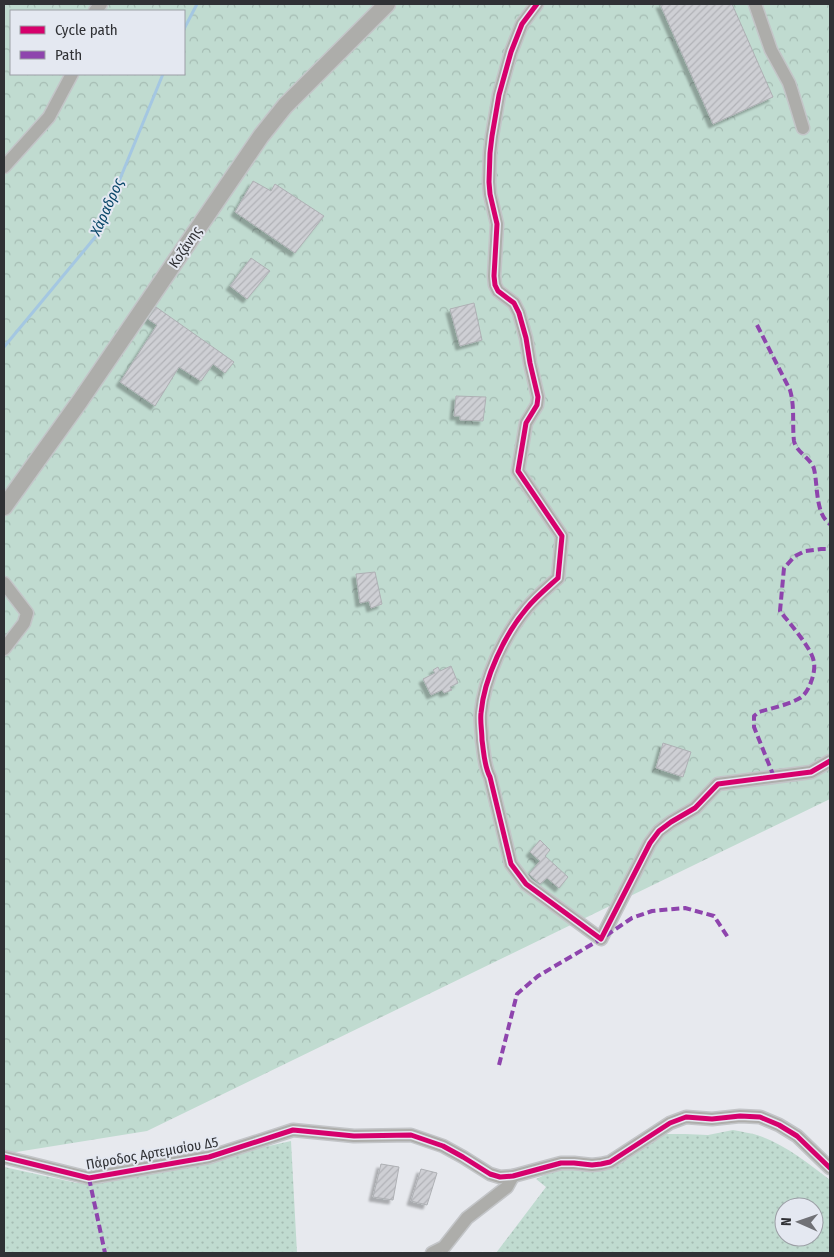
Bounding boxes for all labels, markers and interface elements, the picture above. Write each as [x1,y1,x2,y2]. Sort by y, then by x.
legend [10,10,185,75]
text: Cycle path [55,21,118,39]
text: Path [55,46,82,64]
water label: Χάραδρος [86,175,128,239]
street label: Κοζάνης [165,223,205,271]
street label: Πάροδος Αρτεμισίου Δ5 [85,1134,219,1173]
north arrow [774,1197,824,1247]
text: N [778,1217,795,1226]

